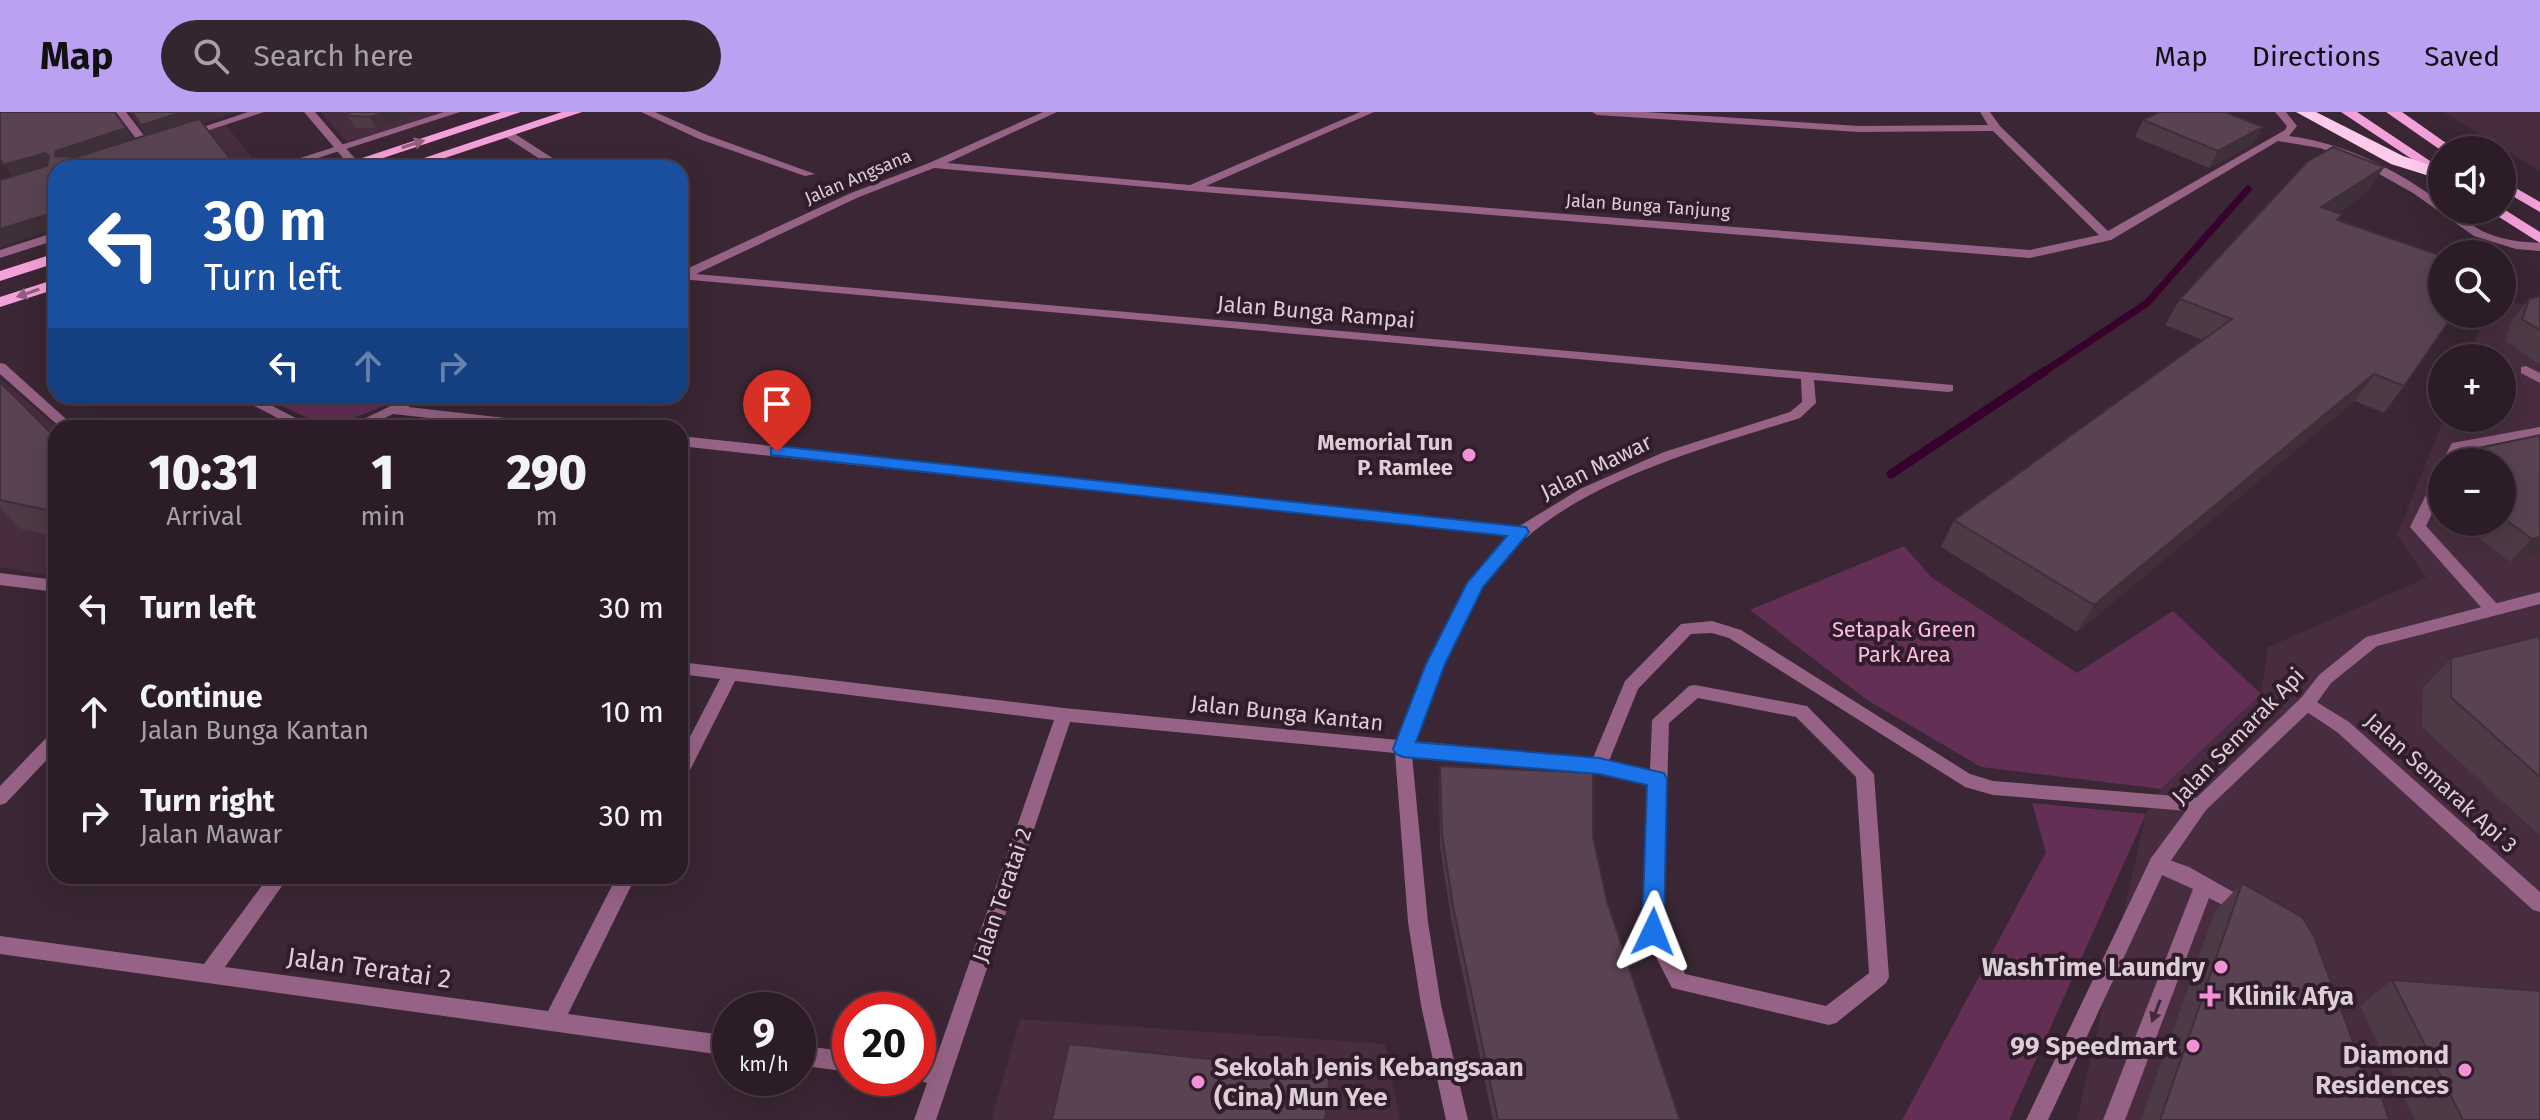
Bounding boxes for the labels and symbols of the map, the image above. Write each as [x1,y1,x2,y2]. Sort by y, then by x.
one-way arrow [401,138,425,150]
street label: Jalan Angsana [801,145,915,209]
street label: Jalan Bunga Tanjung [1565,189,1732,223]
one-way arrow [16,287,40,300]
street label: Jalan Bunga Rampai [1216,290,1416,334]
pin [743,370,811,452]
street label: Jalan Mawar [1536,428,1656,506]
place label: Memorial Tun P. Ramlee [1317,429,1453,481]
marker: Memorial Tun P. Ramlee [1460,446,1478,464]
park label: Setapak Green Park Area [1832,616,1976,668]
street label: Jalan Semarak Api [2166,662,2310,810]
street label: Jalan Bunga Kantan [1189,689,1385,737]
street label: Jalan Semarak Api 3 [2359,707,2523,859]
street label: Jalan Teratai 2 [966,824,1038,966]
position arrow [1611,890,1695,974]
street label: Jalan Teratai 2 [285,941,453,995]
place label: WashTime Laundry [1982,952,2206,983]
marker: WashTime Laundry [2212,958,2230,976]
place label: Klinik Afya [2228,981,2354,1012]
marker: Klinik Afya [2199,985,2221,1007]
speed limit sign: 20 [832,992,936,1096]
one-way arrow [2149,999,2162,1023]
place label: 99 Speedmart [2010,1031,2178,1062]
marker: 99 Speedmart [2184,1037,2202,1055]
place label: Diamond Residences [2315,1040,2449,1101]
place label: Sekolah Jenis Kebangsaan (Cina) Mun Yee [1214,1052,1524,1113]
marker: Diamond Residences [2456,1061,2474,1079]
marker: Sekolah Jenis Kebangsaan (Cina) Mun Yee [1189,1073,1207,1091]

